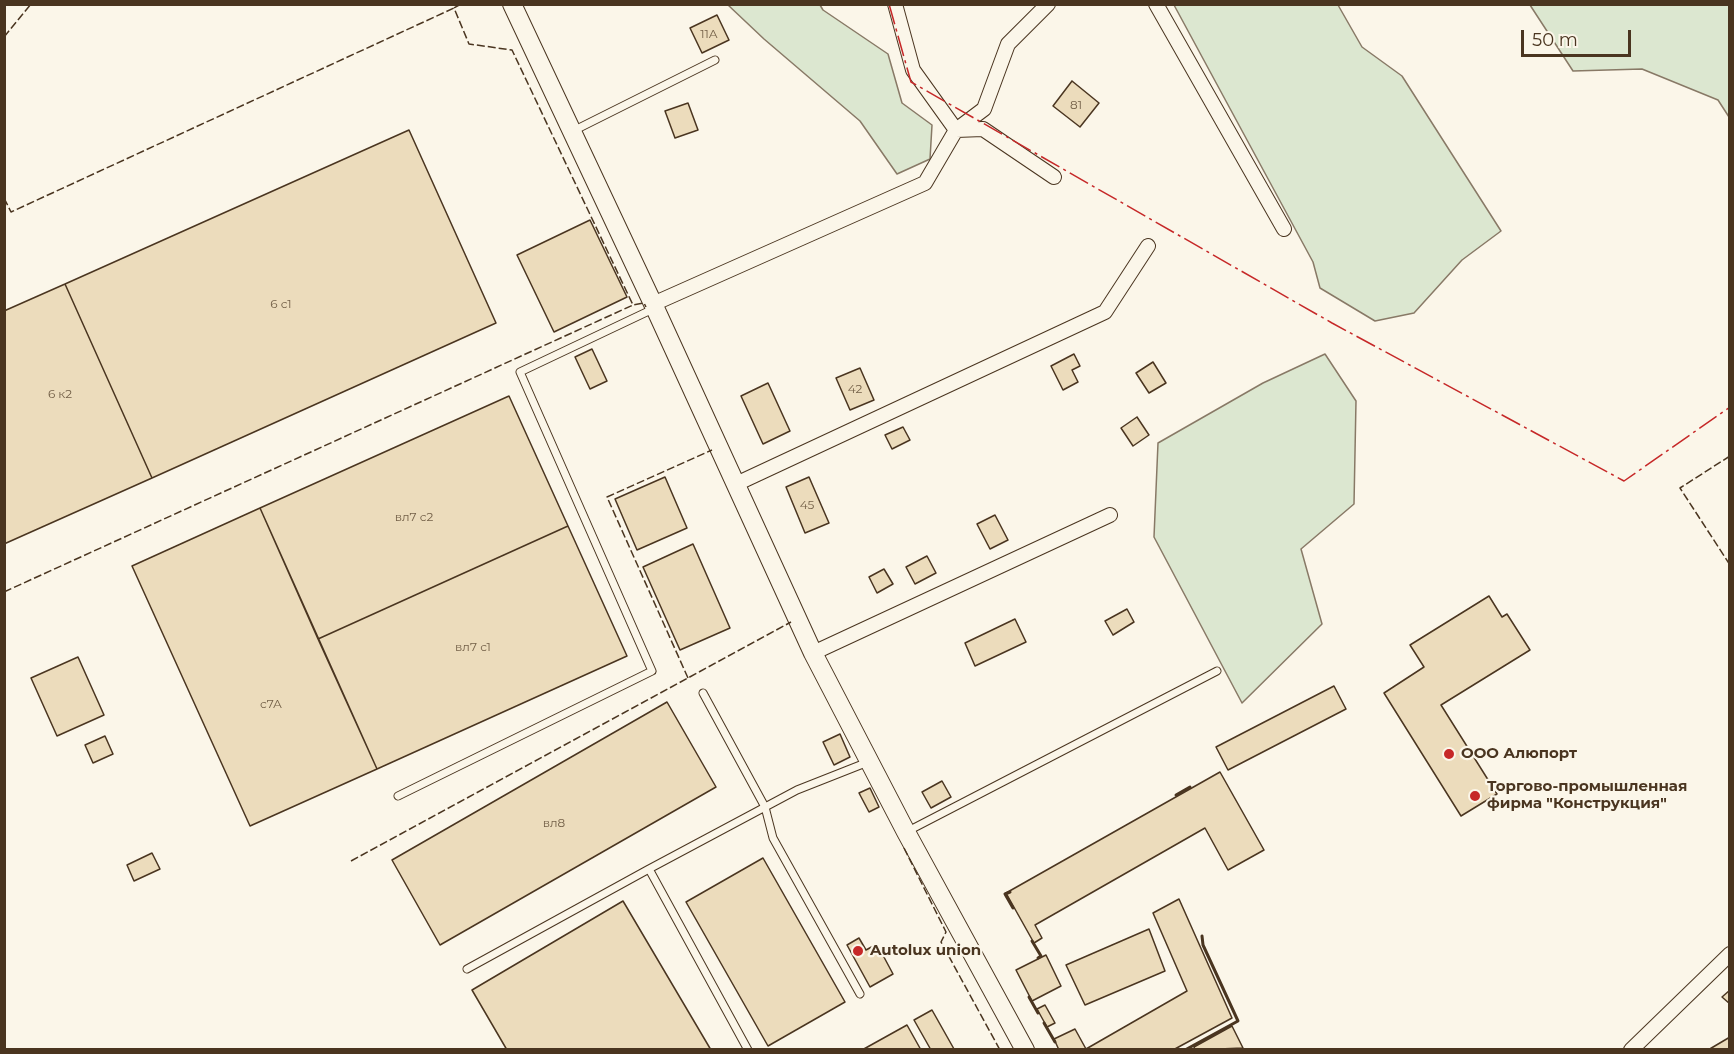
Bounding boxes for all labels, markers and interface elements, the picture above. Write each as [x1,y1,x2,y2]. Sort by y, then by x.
scale bar [1524,18,1634,56]
house number: 11А [700,27,718,41]
text: 50 m [1532,29,1578,51]
house number: 81 [1070,98,1082,112]
house number: 6 с1 [270,297,292,311]
house number: 42 [848,382,862,396]
house number: 6 к2 [48,387,72,401]
house number: 45 [800,498,814,512]
house number: вл7 с2 [395,510,433,524]
house number: вл7 с1 [455,640,491,654]
house number: с7А [260,697,282,711]
place label: ООО Алюпорт [1461,745,1577,763]
marker: ООО Алюпорт [1442,747,1456,761]
place label: Торгово-промышленная фирма "Конструкция" [1487,778,1687,813]
marker: Торгово-промышленная фирма "Конструкция" [1468,789,1482,803]
house number: вл8 [543,816,565,830]
place label: Autolux union [870,942,981,960]
marker: Autolux union [851,944,865,958]

